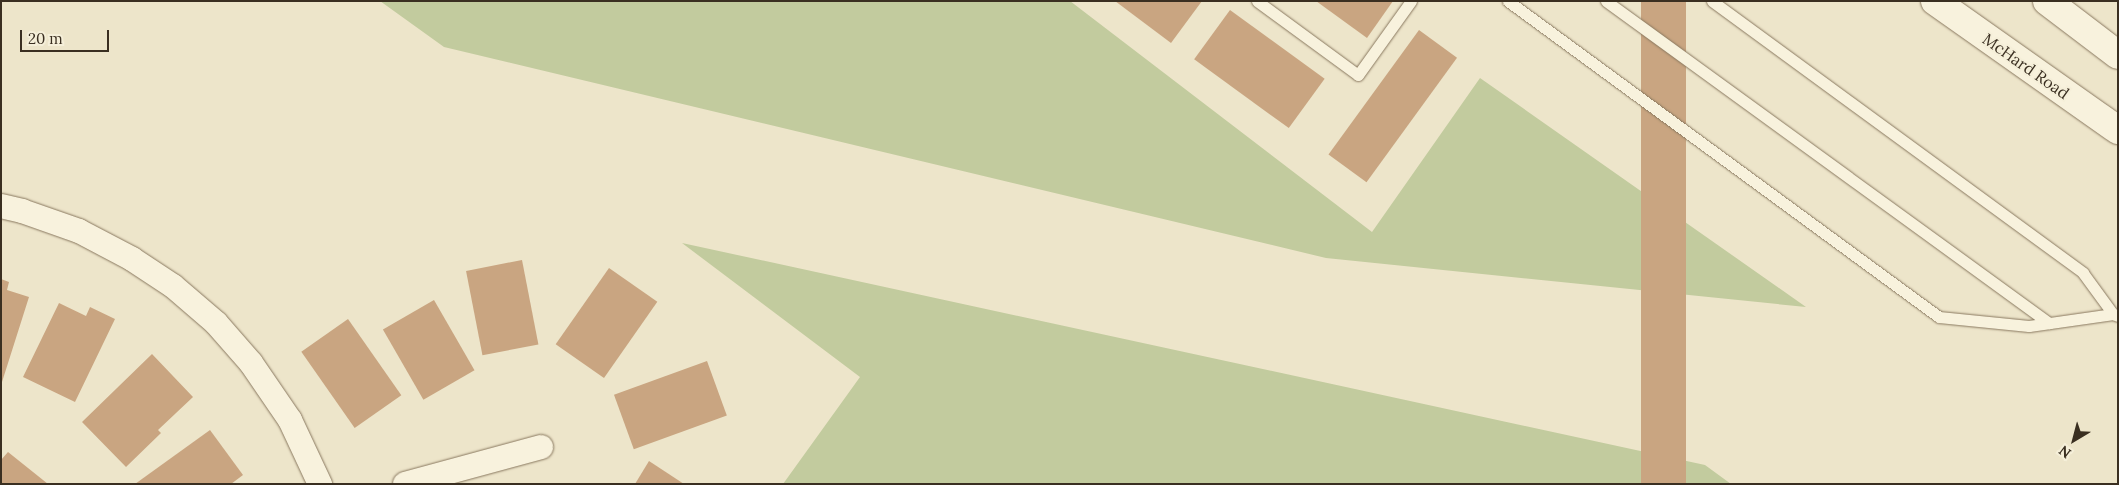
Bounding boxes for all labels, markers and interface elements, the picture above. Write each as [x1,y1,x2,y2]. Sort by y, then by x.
scale bar [22,20,111,52]
text: 20 m [28,29,63,48]
street label: McHard Road [1979,29,2073,103]
north arrow [2049,415,2099,465]
text: N [2055,442,2075,462]

